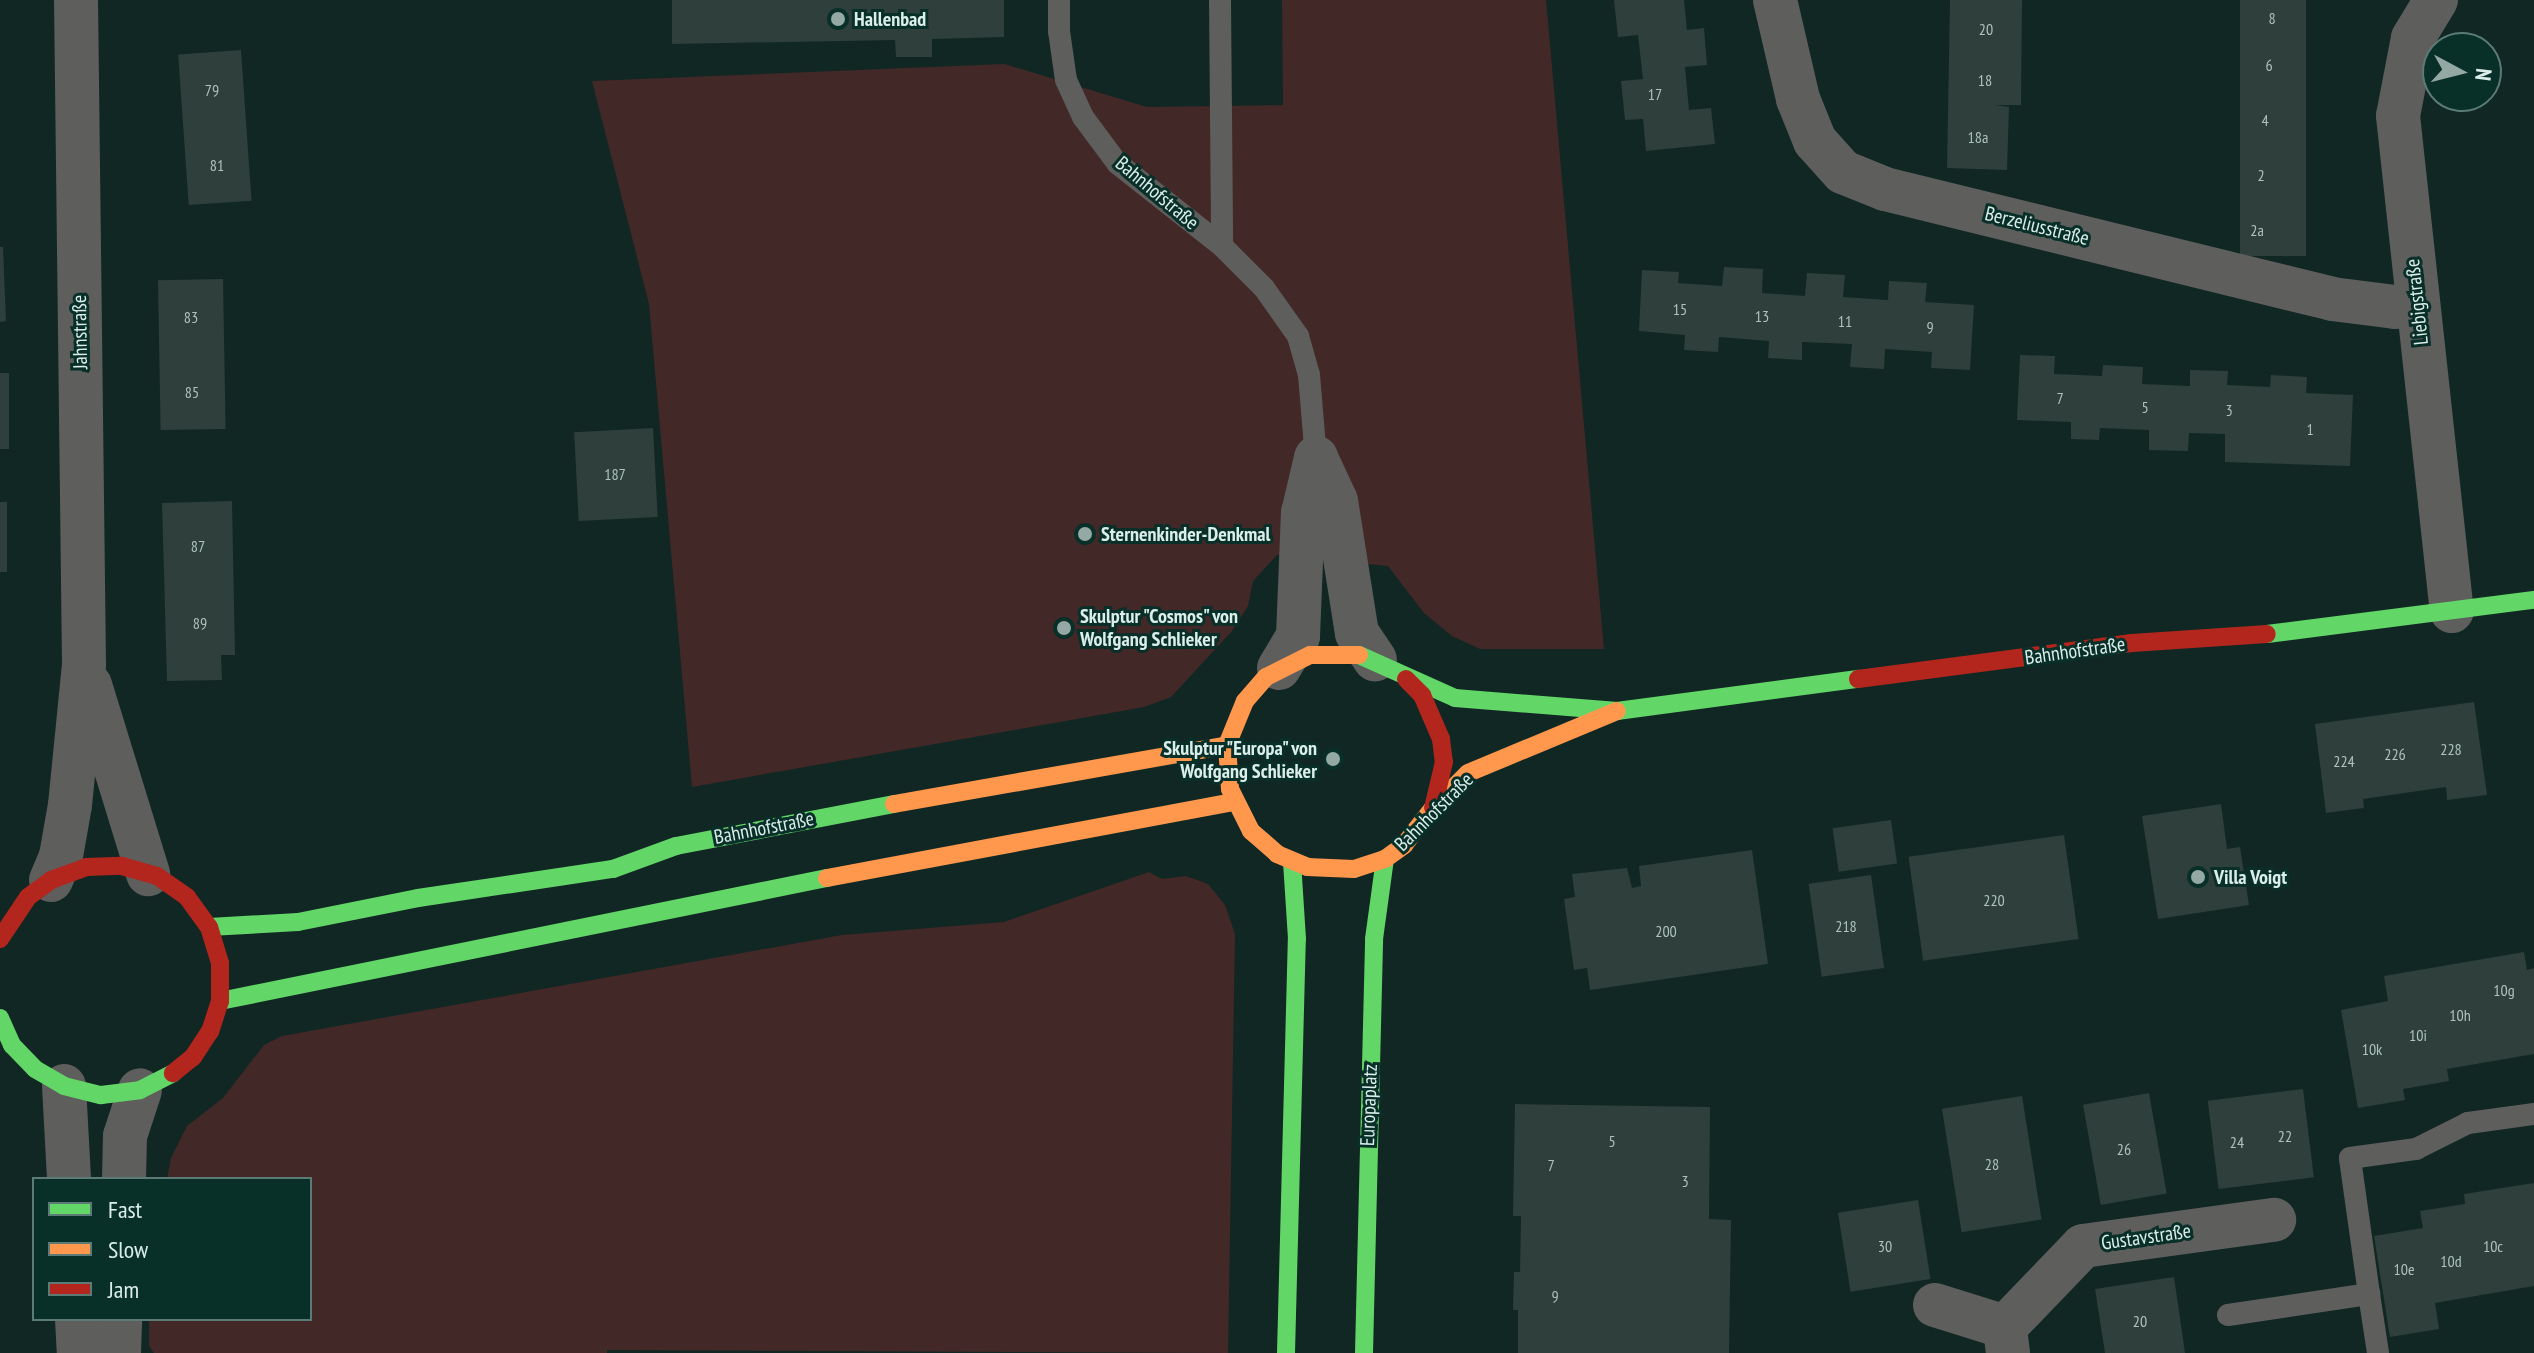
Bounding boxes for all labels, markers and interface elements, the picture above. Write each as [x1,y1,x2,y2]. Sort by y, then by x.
place label: Hallenbad [854,7,926,31]
house number: 8 [2268,8,2276,28]
marker: Hallenbad [829,10,847,28]
house number: 20 [1979,19,1993,39]
north arrow [2422,32,2502,112]
house number: 6 [2265,55,2273,75]
text: N [2469,67,2498,82]
house number: 18 [1978,70,1992,90]
house number: 79 [205,80,219,100]
house number: 17 [1648,84,1662,104]
house number: 4 [2261,110,2269,130]
house number: 18a [1968,127,1988,147]
street label: Bahnhofstraße [1111,151,1203,235]
house number: 81 [210,155,224,175]
house number: 2 [2257,165,2265,185]
street label: Berzeliusstraße [1982,201,2092,251]
house number: 2a [2250,220,2264,240]
street label: Liebigstraße [2401,258,2433,346]
street label: Jahnstraße [67,295,93,369]
house number: 15 [1673,299,1687,319]
house number: 13 [1755,306,1769,326]
house number: 83 [184,307,198,327]
house number: 11 [1838,311,1852,331]
house number: 9 [1926,317,1934,337]
house number: 85 [185,382,199,402]
house number: 7 [2056,388,2064,408]
house number: 5 [2141,397,2149,417]
house number: 3 [2225,400,2233,420]
house number: 1 [2306,419,2314,439]
house number: 187 [604,464,626,484]
place label: Sternenkinder-Denkmal [1101,522,1270,546]
marker: Sternenkinder-Denkmal [1076,525,1094,543]
house number: 87 [191,536,205,556]
place label: Skulptur "Cosmos" von Wolfgang Schlieker [1080,604,1241,651]
house number: 89 [193,613,207,633]
marker: Skulptur "Cosmos" von Wolfgang Schlieker [1055,619,1073,637]
street label: Bahnhofstraße [2023,632,2127,670]
place label: Skulptur "Europa" von Wolfgang Schlieker [1160,736,1317,783]
house number: 228 [2440,739,2462,759]
house number: 226 [2384,744,2406,764]
marker: Skulptur "Europa" von Wolfgang Schlieker [1324,750,1342,768]
house number: 224 [2333,751,2355,771]
street label: Bahnhofstraße [1390,768,1478,856]
street label: Bahnhofstraße [712,807,816,849]
place label: Villa Voigt [2214,865,2288,889]
marker: Villa Voigt [2189,868,2207,886]
house number: 220 [1983,890,2005,910]
house number: 218 [1835,916,1857,936]
house number: 200 [1655,921,1677,941]
house number: 10g [2493,980,2515,1000]
house number: 10h [2449,1005,2471,1025]
house number: 10i [2409,1025,2427,1045]
house number: 10k [2362,1039,2382,1059]
street label: Europaplatz [1356,1064,1382,1146]
house number: 22 [2278,1126,2292,1146]
house number: 5 [1608,1131,1616,1151]
house number: 24 [2230,1132,2244,1152]
house number: 26 [2117,1139,2131,1159]
house number: 28 [1985,1154,1999,1174]
house number: 7 [1547,1155,1555,1175]
house number: 3 [1681,1171,1689,1191]
legend [32,1177,312,1321]
text: Fast [108,1194,142,1225]
street label: Gustavstraße [2100,1219,2192,1255]
text: Slow [108,1234,148,1265]
house number: 30 [1878,1236,1892,1256]
house number: 10c [2483,1236,2503,1256]
house number: 10d [2440,1251,2462,1271]
house number: 10e [2393,1259,2415,1279]
text: Jam [108,1274,139,1305]
house number: 9 [1551,1286,1559,1306]
house number: 20 [2133,1311,2147,1331]

